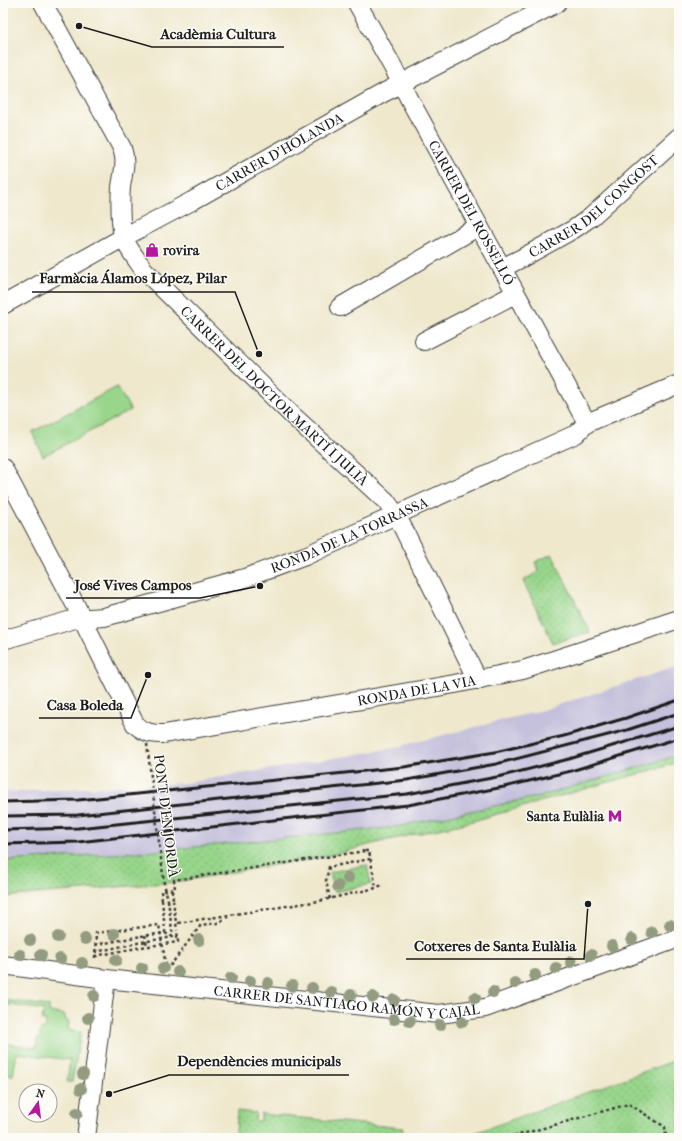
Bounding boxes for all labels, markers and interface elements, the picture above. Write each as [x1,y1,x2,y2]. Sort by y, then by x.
callout: Acadèmia Cultura [152,20,284,47]
text: Acadèmia Cultura [159,25,277,43]
street label: CARRER D'HOLANDA [212,108,347,194]
street label: CARRER DEL ROSSELLÓ [425,137,519,288]
street label: CARRER DEL CONGOST [526,151,662,261]
shop icon: rovira [144,242,160,258]
place label: rovira [162,242,200,259]
callout: Farmàcia Álamos López, Pilar [32,265,235,292]
text: Farmàcia Álamos López, Pilar [38,269,227,287]
street label: CARRER DEL DOCTOR MARTÍ I JULIÀ [177,302,373,490]
street label: RONDA DE LA TORRASSA [268,493,431,576]
callout: José Vives Campos [66,571,200,598]
text: José Vives Campos [72,576,192,594]
street label: RONDA DE LA VIA [356,671,478,709]
callout: Casa Boleda [39,691,131,718]
text: Casa Boleda [47,696,124,714]
street label: PONT D'EN JORDÀ [150,753,183,879]
place label: Santa Eulàlia [526,808,605,825]
metro station icon: Santa Eulàlia [607,808,623,824]
callout: Cotxeres de Santa Eulàlia [406,932,584,959]
text: Cotxeres de Santa Eulàlia [414,937,577,955]
street label: CARRER DE SANTIAGO RAMÓN Y CAJAL [213,982,481,1022]
callout: Dependències municipals [169,1048,349,1075]
text: Dependències municipals [177,1052,341,1070]
north arrow [18,1083,58,1123]
text: N [35,1086,47,1101]

